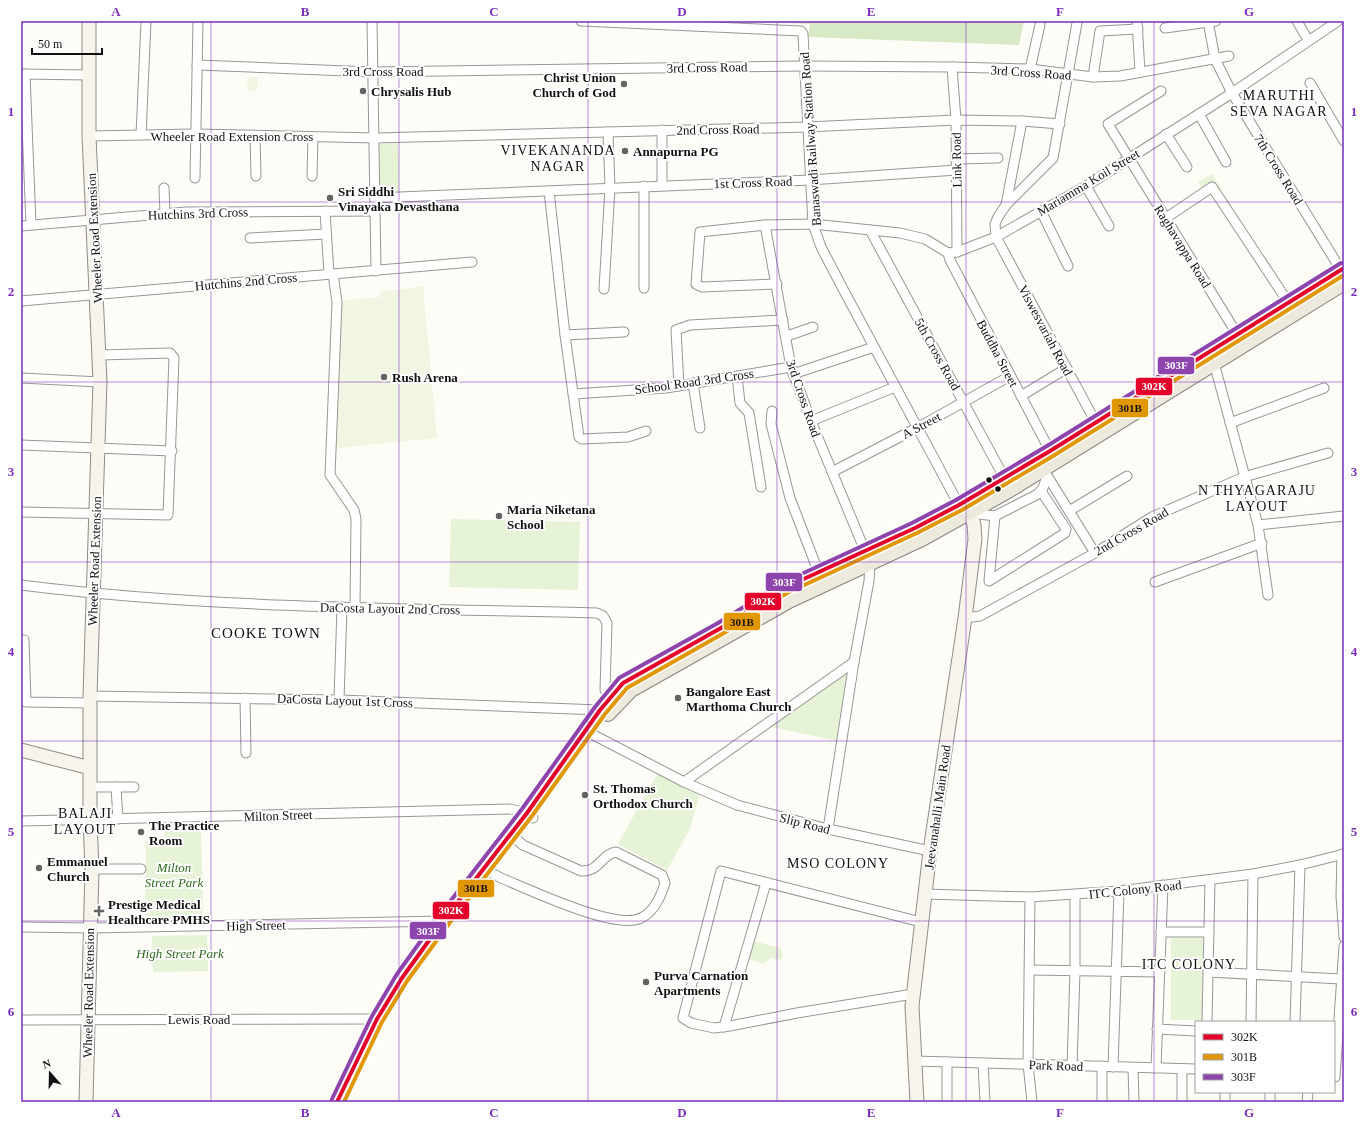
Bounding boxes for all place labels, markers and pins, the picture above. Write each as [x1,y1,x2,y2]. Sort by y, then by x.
place label: Christ Union Church of God [532,70,617,100]
marker: Christ Union Church of God [619,79,629,89]
place label: Chrysalis Hub [371,84,452,99]
marker: Chrysalis Hub [358,86,368,96]
place label: Annapurna PG [633,144,719,159]
marker: Annapurna PG [620,146,630,156]
place label: Sri Siddhi Vinayaka Devasthana [338,184,460,214]
marker: Sri Siddhi Vinayaka Devasthana [325,193,335,203]
place label: Rush Arena [392,370,458,385]
marker: Rush Arena [379,372,389,382]
unlabelled marker [984,475,994,485]
unlabelled marker [993,484,1003,494]
place label: Maria Niketana School [507,502,596,532]
marker: Maria Niketana School [494,511,504,521]
place label: Bangalore East Marthoma Church [686,684,792,714]
marker: Bangalore East Marthoma Church [673,693,683,703]
place label: St. Thomas Orthodox Church [593,781,694,811]
marker: St. Thomas Orthodox Church [580,790,590,800]
place label: The Practice Room [149,818,220,848]
marker: The Practice Room [136,827,146,837]
place label: Emmanuel Church [47,854,108,884]
marker: Emmanuel Church [34,863,44,873]
place label: Prestige Medical Healthcare PMHS [108,897,210,927]
marker: Prestige Medical Healthcare PMHS [93,905,105,917]
place label: Purva Carnation Apartments [654,968,749,998]
marker: Purva Carnation Apartments [641,977,651,987]

